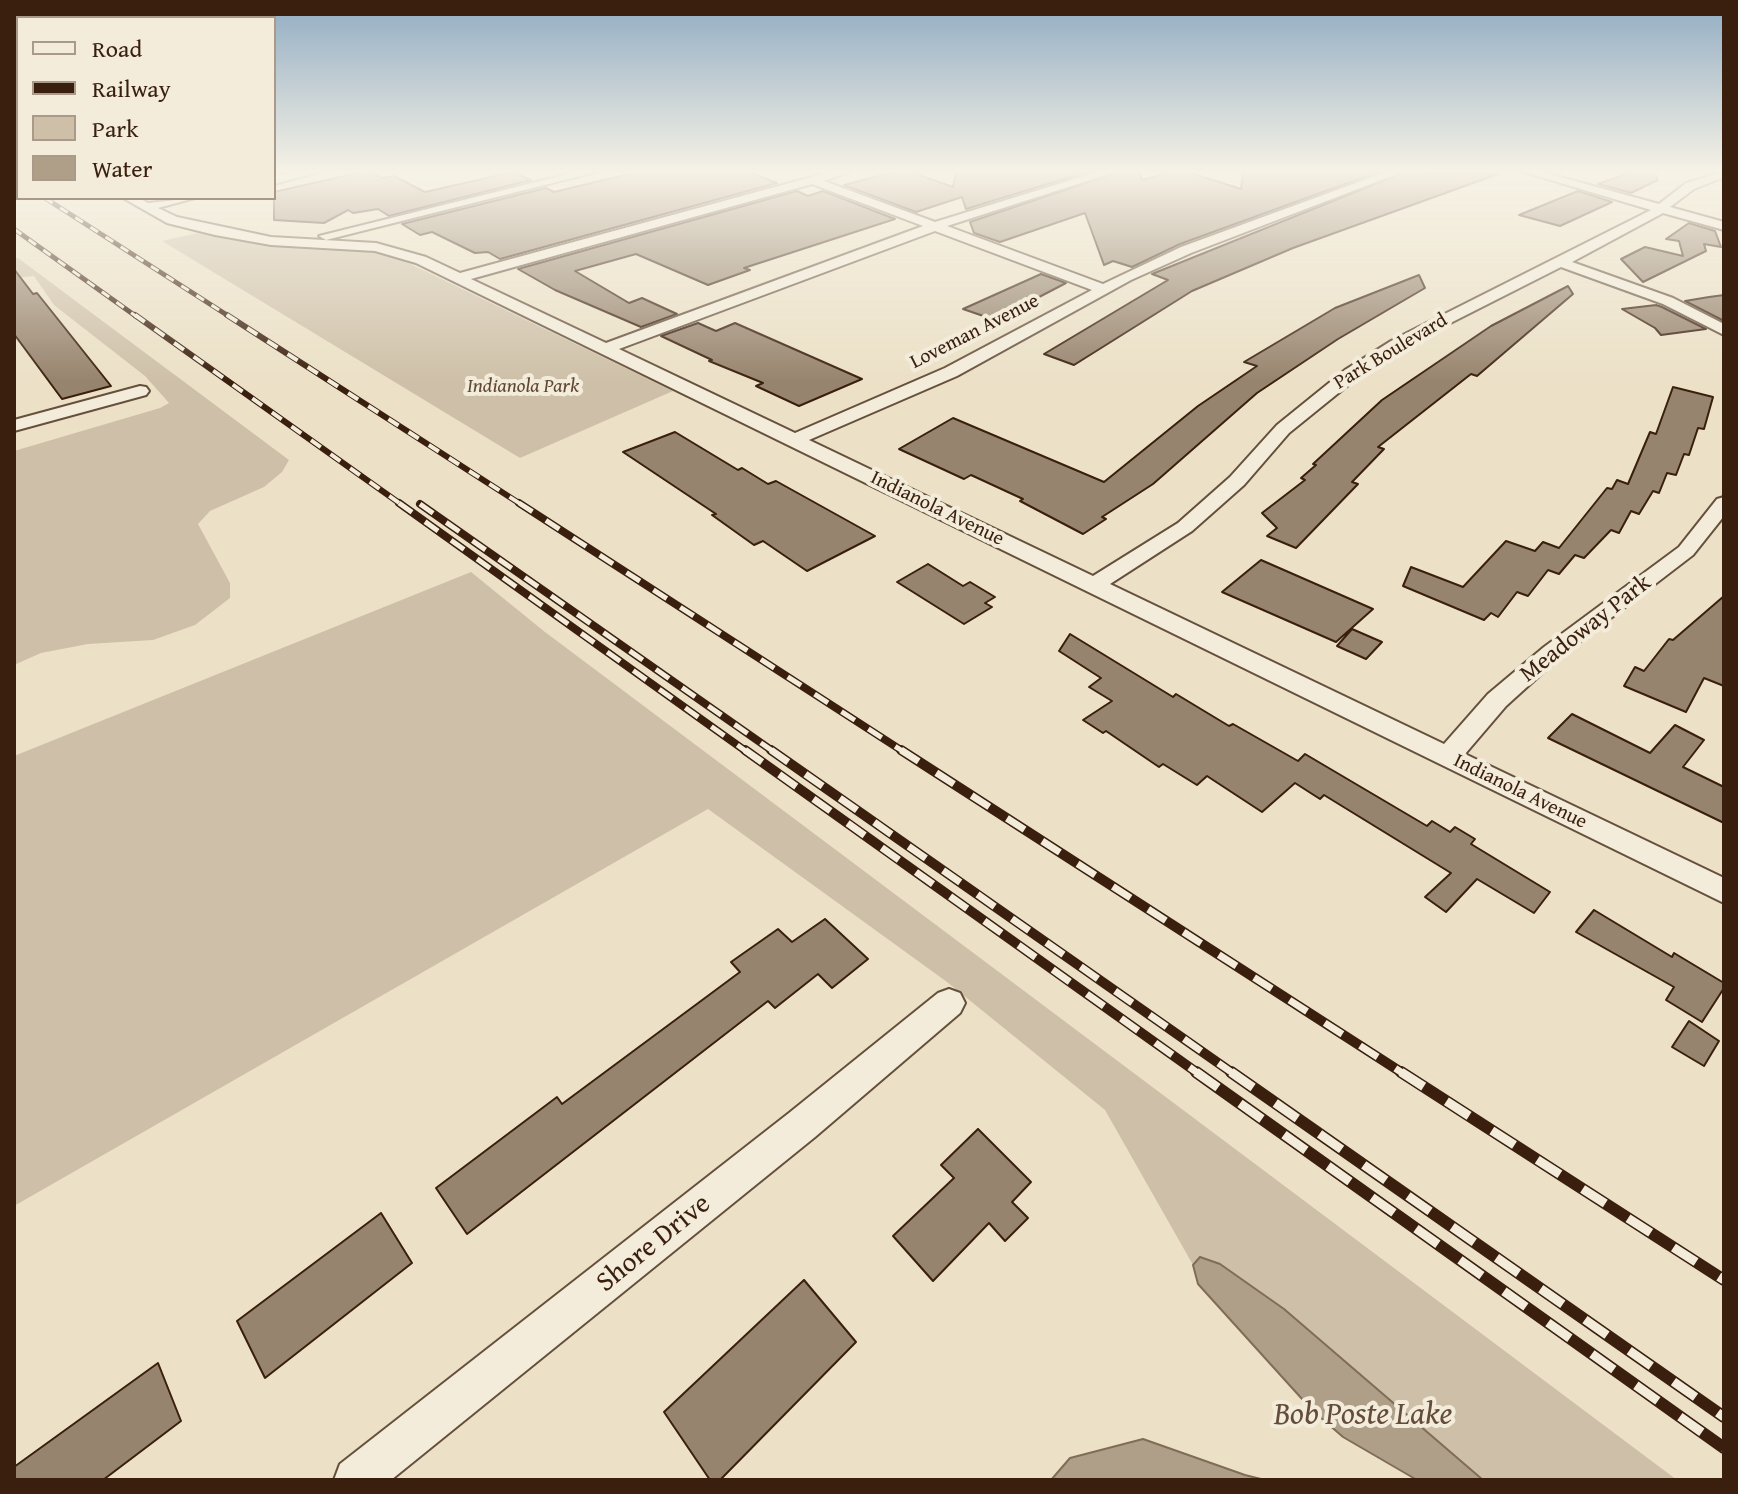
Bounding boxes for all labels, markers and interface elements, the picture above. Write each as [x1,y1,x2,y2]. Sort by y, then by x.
legend [16,16,276,200]
text: Road [92,31,142,66]
text: Railway [92,71,171,106]
text: Park [92,111,138,146]
text: Water [92,151,152,186]
street label: Loveman Avenue [907,289,1043,375]
street label: Park Boulevard [1330,309,1452,395]
park label: Indianola Park [467,375,579,399]
street label: Indianola Avenue [866,466,1008,552]
street label: Meadoway Park [1515,569,1657,689]
street label: Indianola Avenue [1449,749,1591,835]
street label: Shore Drive [590,1188,718,1300]
water label: Bob Poste Lake [1274,1397,1452,1435]

